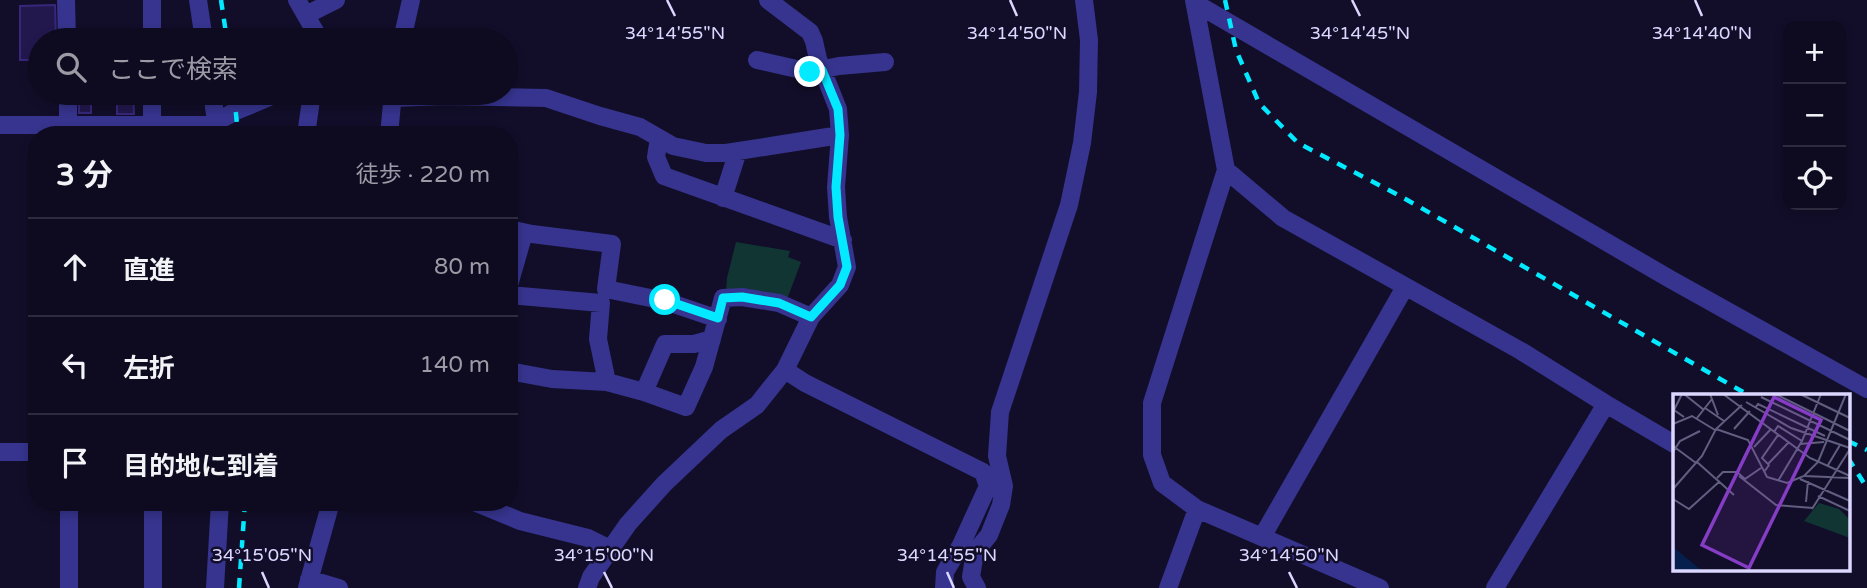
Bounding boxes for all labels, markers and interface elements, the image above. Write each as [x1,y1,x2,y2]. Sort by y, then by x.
map controls [1783,21,1846,210]
button: + [1783,21,1846,84]
text: 34°14'55"N [625,22,725,44]
text: 34°14'50"N [967,22,1067,44]
text: 34°14'45"N [1310,22,1410,44]
text: 34°14'40"N [1652,22,1752,44]
search box [28,28,518,105]
icon: search [52,48,90,86]
text: ここで検索 [108,54,238,85]
route end [794,56,825,87]
button: − [1783,84,1846,147]
button: locate [1783,147,1846,210]
text: 3 分 [56,157,113,194]
text: 徒歩 · 220 m [356,161,490,189]
icon: ahead [56,248,94,286]
text: 80 m [434,253,490,281]
text: 直進 [123,255,175,286]
route start [649,284,680,315]
icon: left [56,346,94,384]
text: 140 m [420,351,490,379]
text: 左折 [123,353,175,384]
inset map [1673,394,1850,570]
icon: arrive [56,444,94,482]
text: 目的地に到着 [123,451,279,482]
text: 34°15'05"N [212,544,312,566]
text: 34°15'00"N [554,544,654,566]
text: 34°14'55"N [897,544,997,566]
text: 34°14'50"N [1239,544,1339,566]

